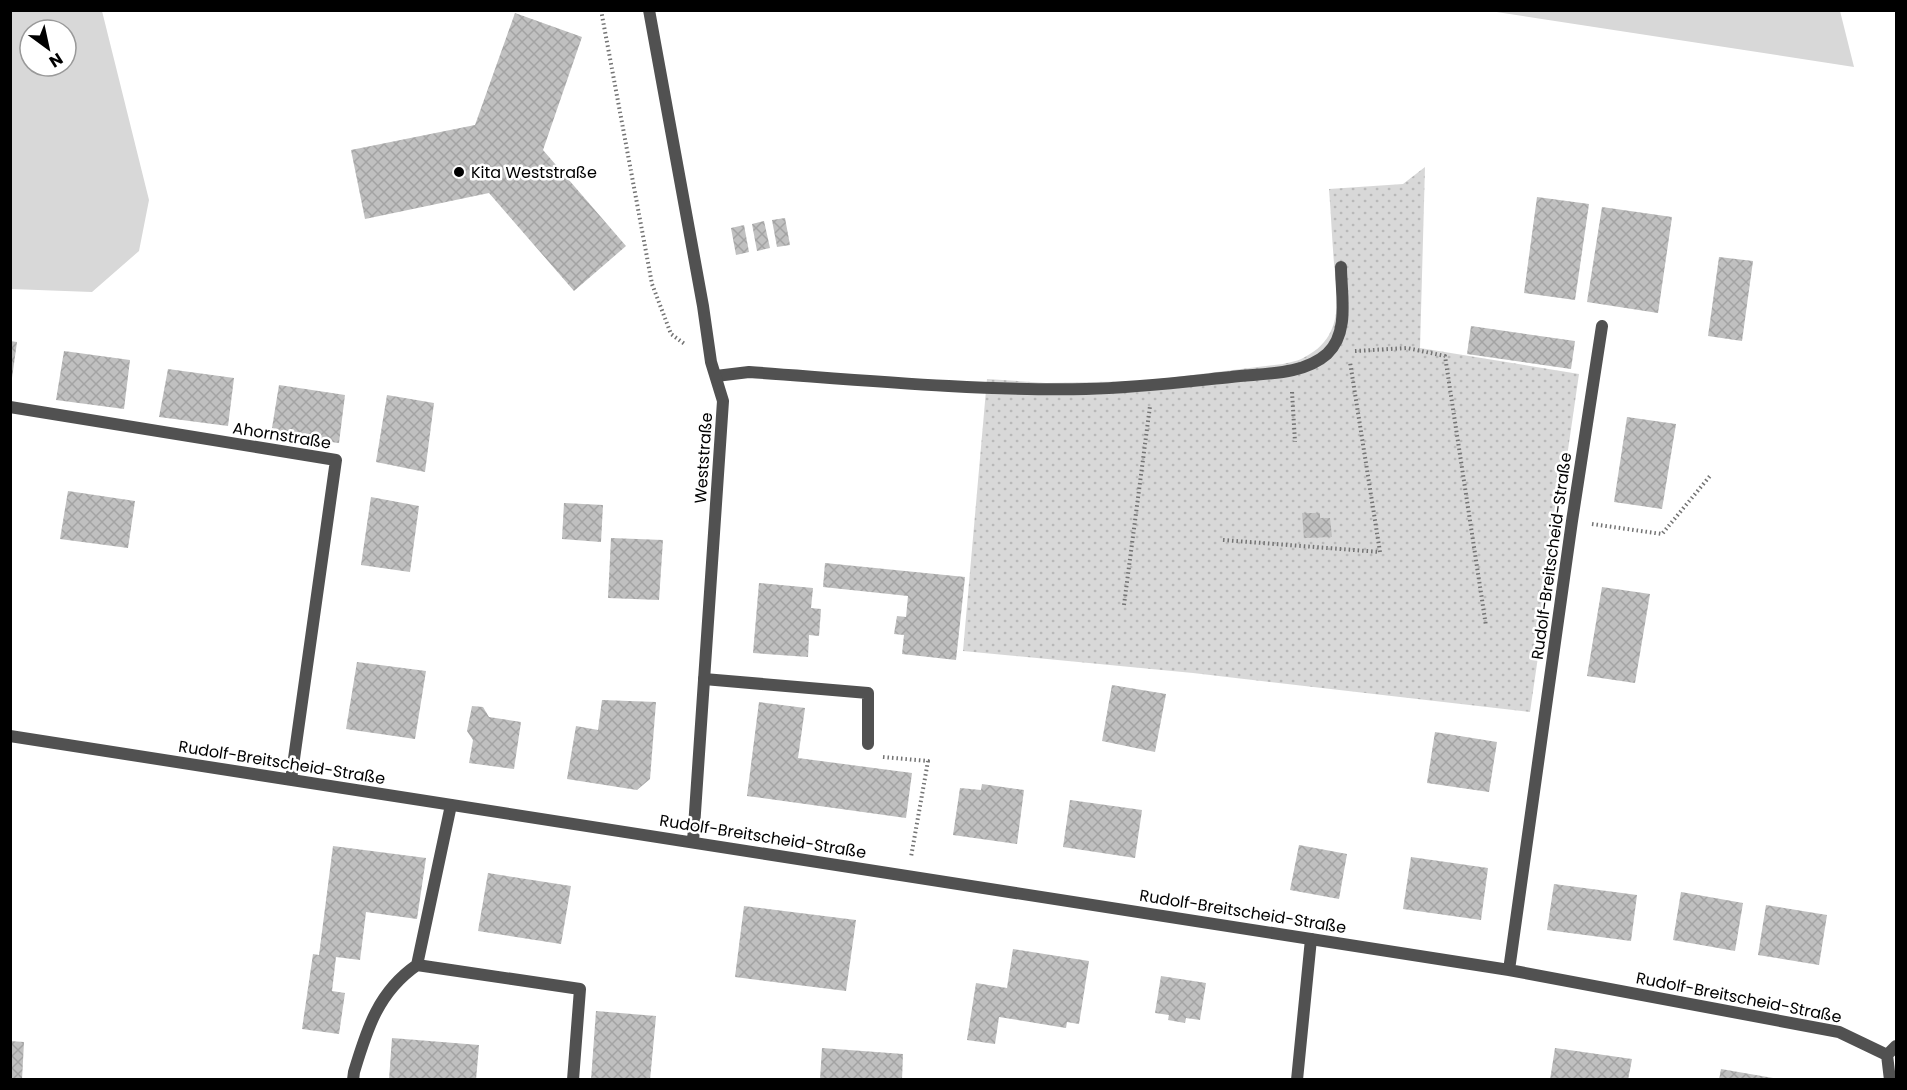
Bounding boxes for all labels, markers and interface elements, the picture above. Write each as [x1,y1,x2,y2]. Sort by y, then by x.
north arrow [18,18,78,78]
text: N [45,47,67,73]
place label: Kita Weststraße [471,161,597,184]
marker: Kita Weststraße [452,165,466,179]
street label: Weststraße [689,412,718,504]
street label: Ahornstraße [231,416,333,455]
street label: Rudolf-Breitscheid-Straße [1526,451,1577,661]
street label: Rudolf-Breitscheid-Straße [177,735,387,790]
street label: Rudolf-Breitscheid-Straße [658,809,868,864]
street label: Rudolf-Breitscheid-Straße [1138,884,1348,939]
street label: Rudolf-Breitscheid-Straße [1634,966,1844,1029]

